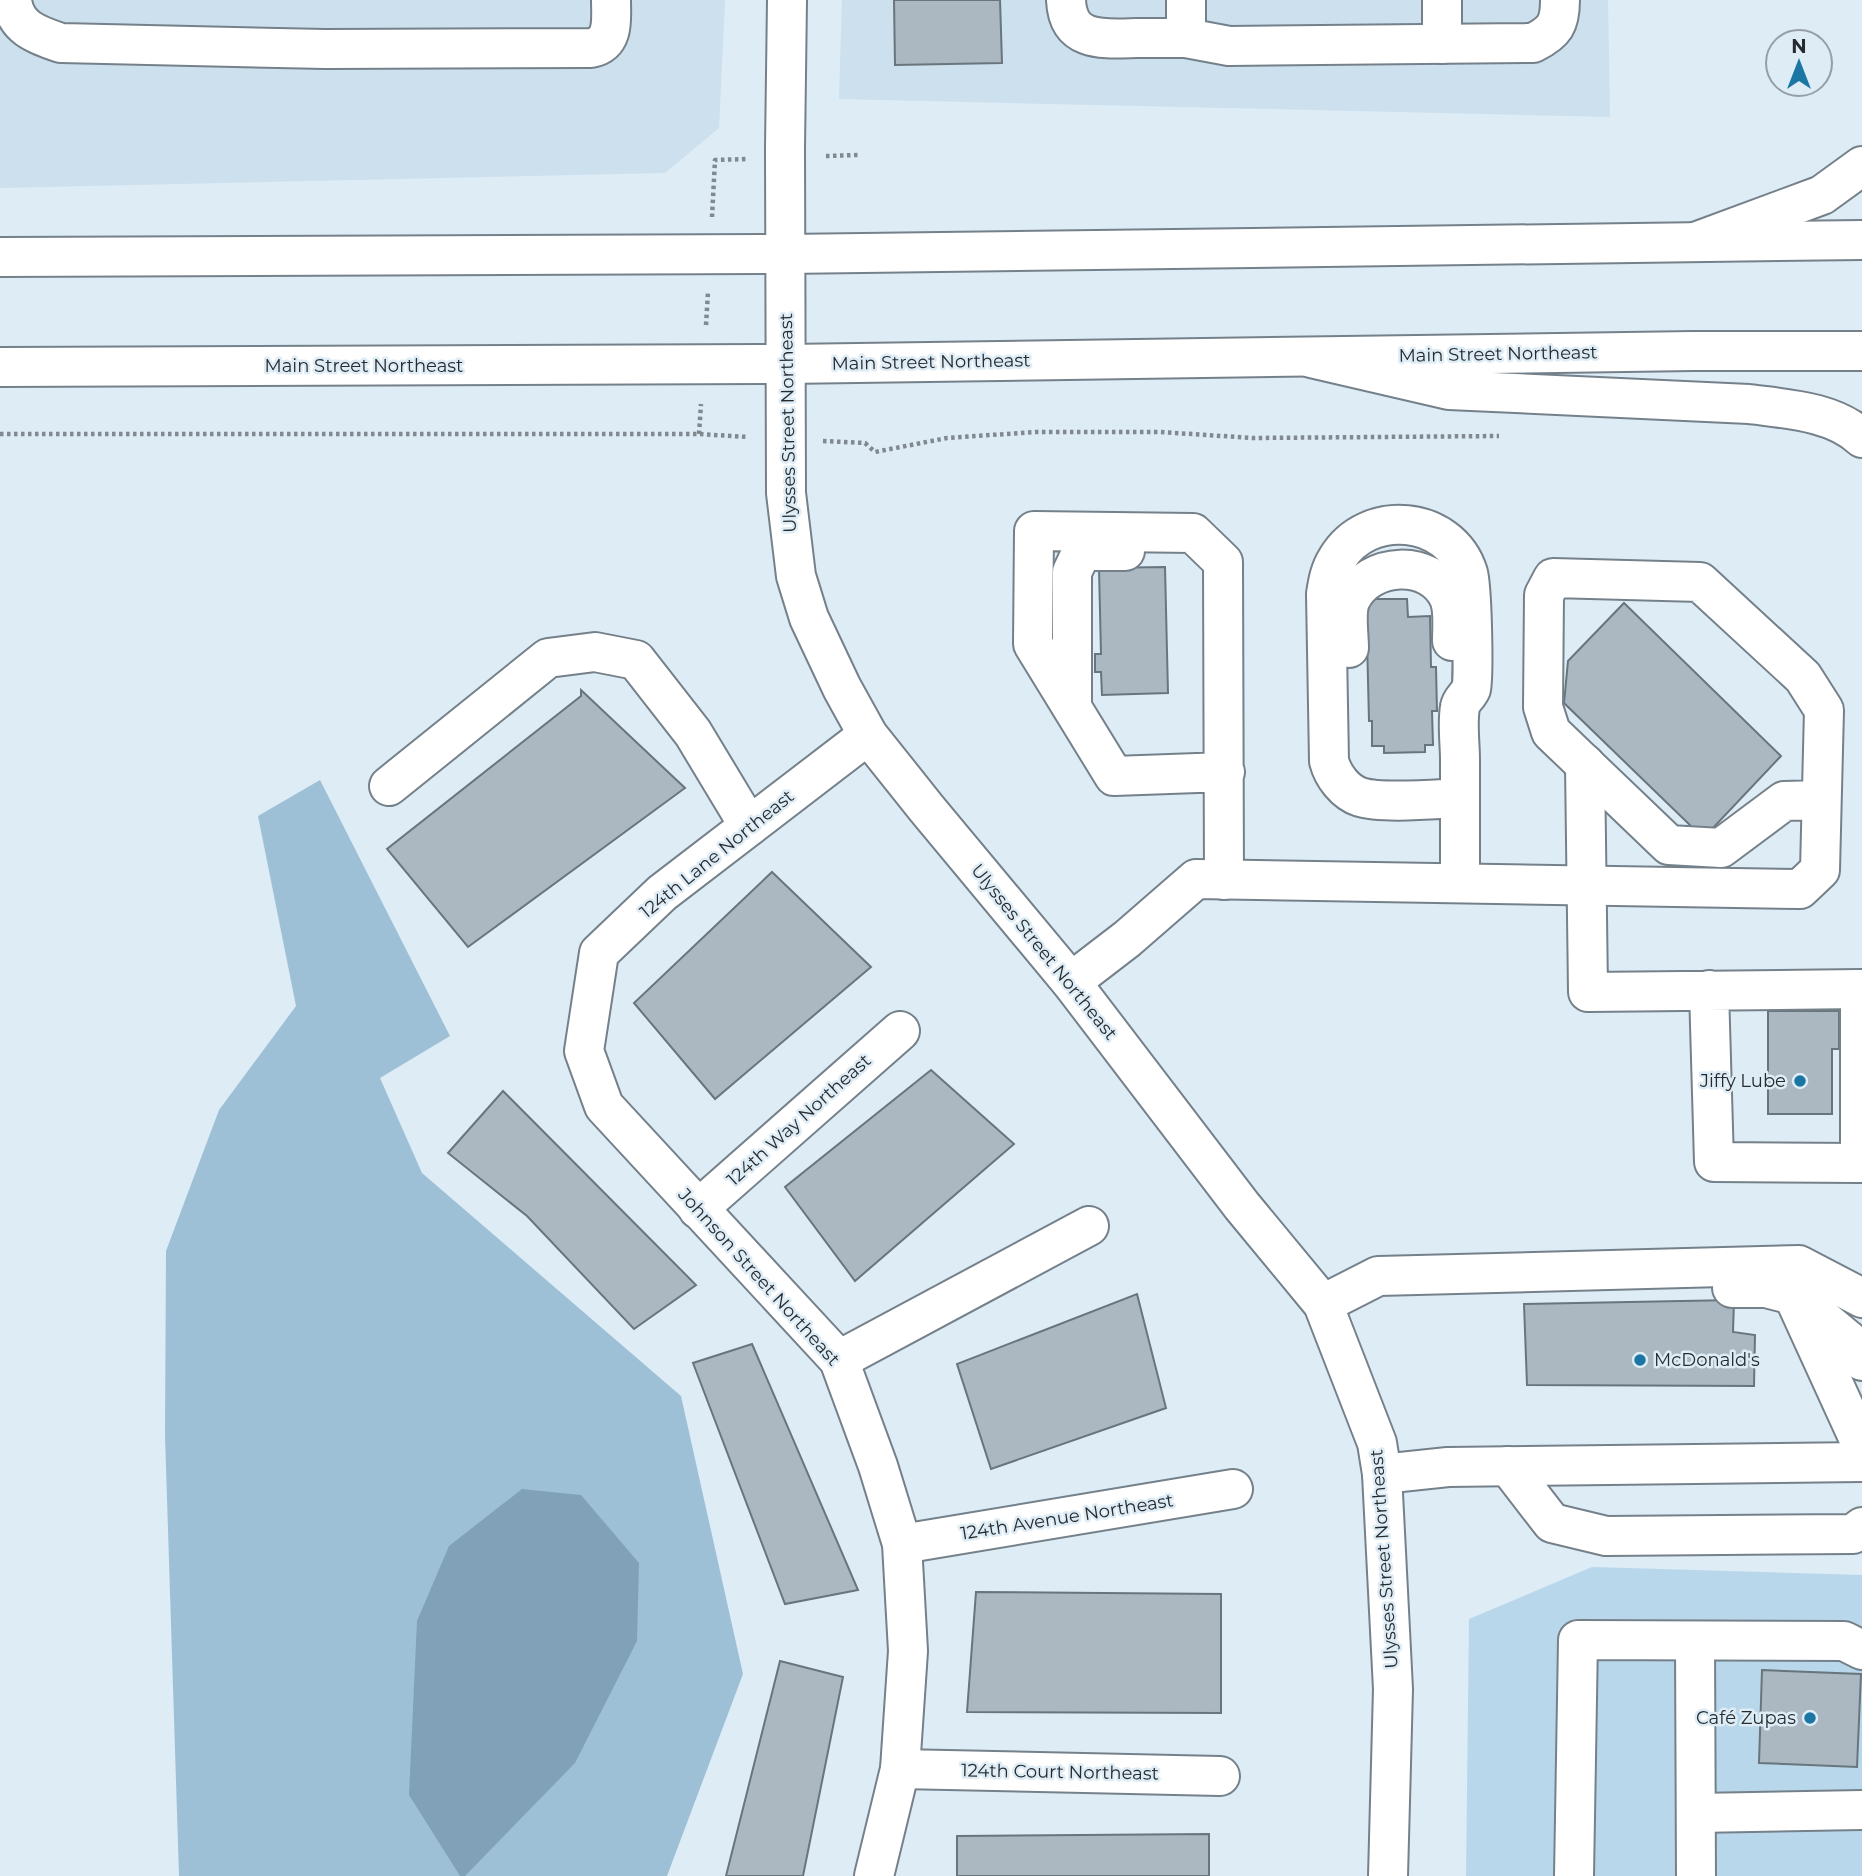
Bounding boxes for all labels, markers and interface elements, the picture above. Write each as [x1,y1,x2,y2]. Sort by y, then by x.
north arrow [1764,28,1834,98]
text: N [1791,35,1807,58]
street label: Ulysses Street Northeast [775,313,801,533]
street label: Main Street Northeast [1398,341,1598,367]
street label: Main Street Northeast [831,349,1031,375]
street label: Main Street Northeast [265,355,463,377]
street label: 124th Lane Northeast [636,785,798,923]
street label: Ulysses Street Northeast [966,860,1122,1044]
street label: 124th Way Northeast [722,1049,876,1191]
place label: Jiffy Lube [1699,1070,1786,1092]
marker: Jiffy Lube [1792,1073,1808,1089]
street label: Johnson Street Northeast [673,1183,844,1370]
place label: McDonald's [1654,1349,1760,1371]
marker: McDonald's [1632,1352,1648,1368]
street label: Ulysses Street Northeast [1365,1449,1403,1669]
street label: 124th Avenue Northeast [959,1489,1175,1545]
place label: Café Zupas [1696,1707,1796,1729]
marker: Café Zupas [1802,1710,1818,1726]
street label: 124th Court Northeast [961,1759,1159,1785]

